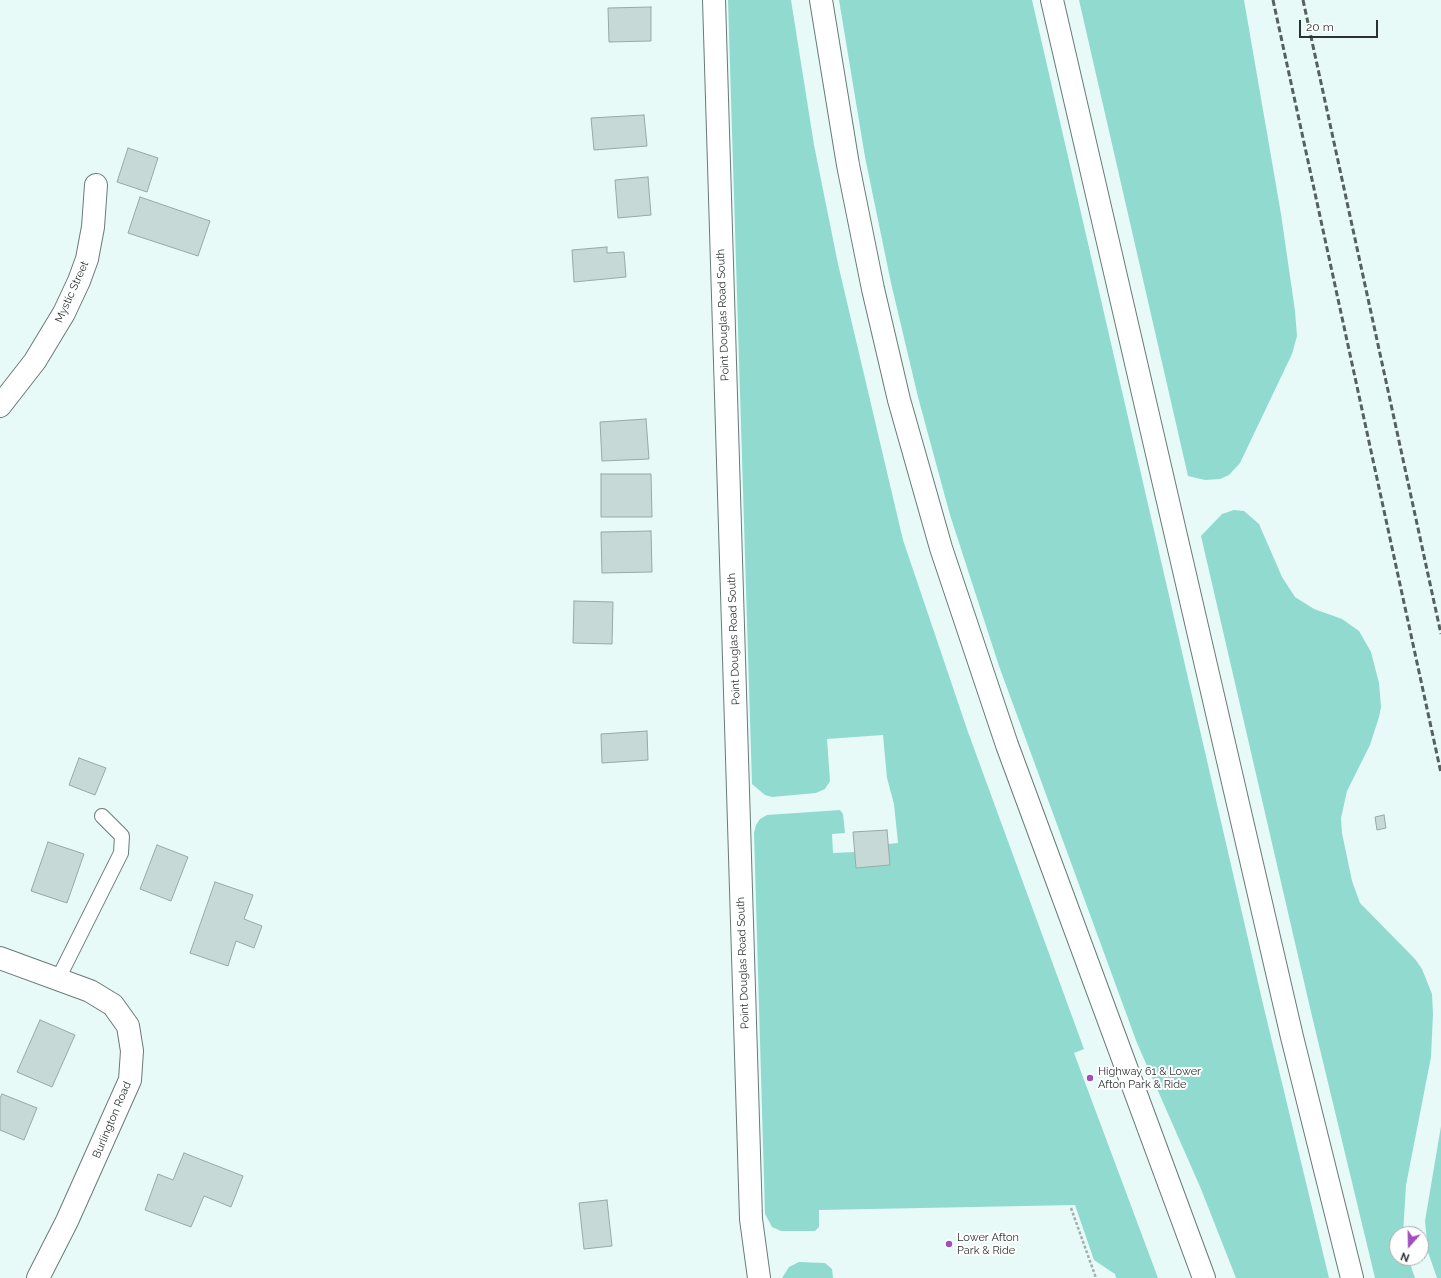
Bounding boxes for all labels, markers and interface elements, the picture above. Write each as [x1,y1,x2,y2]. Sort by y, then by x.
scale bar [1301,12,1380,38]
text: 20 m [1306,20,1334,34]
street label: Point Douglas Road South [714,249,732,381]
street label: Mystic Street [53,259,91,325]
street label: Point Douglas Road South [725,573,743,705]
street label: Point Douglas Road South [734,897,752,1029]
place label: Highway 61 & Lower Afton Park & Ride [1098,1065,1201,1091]
marker: Highway 61 & Lower Afton Park & Ride [1085,1073,1095,1083]
street label: Burlington Road [90,1080,134,1160]
north arrow [1389,1226,1429,1266]
place label: Lower Afton Park & Ride [957,1231,1019,1257]
marker: Lower Afton Park & Ride [944,1239,954,1249]
text: N [1399,1249,1411,1264]

